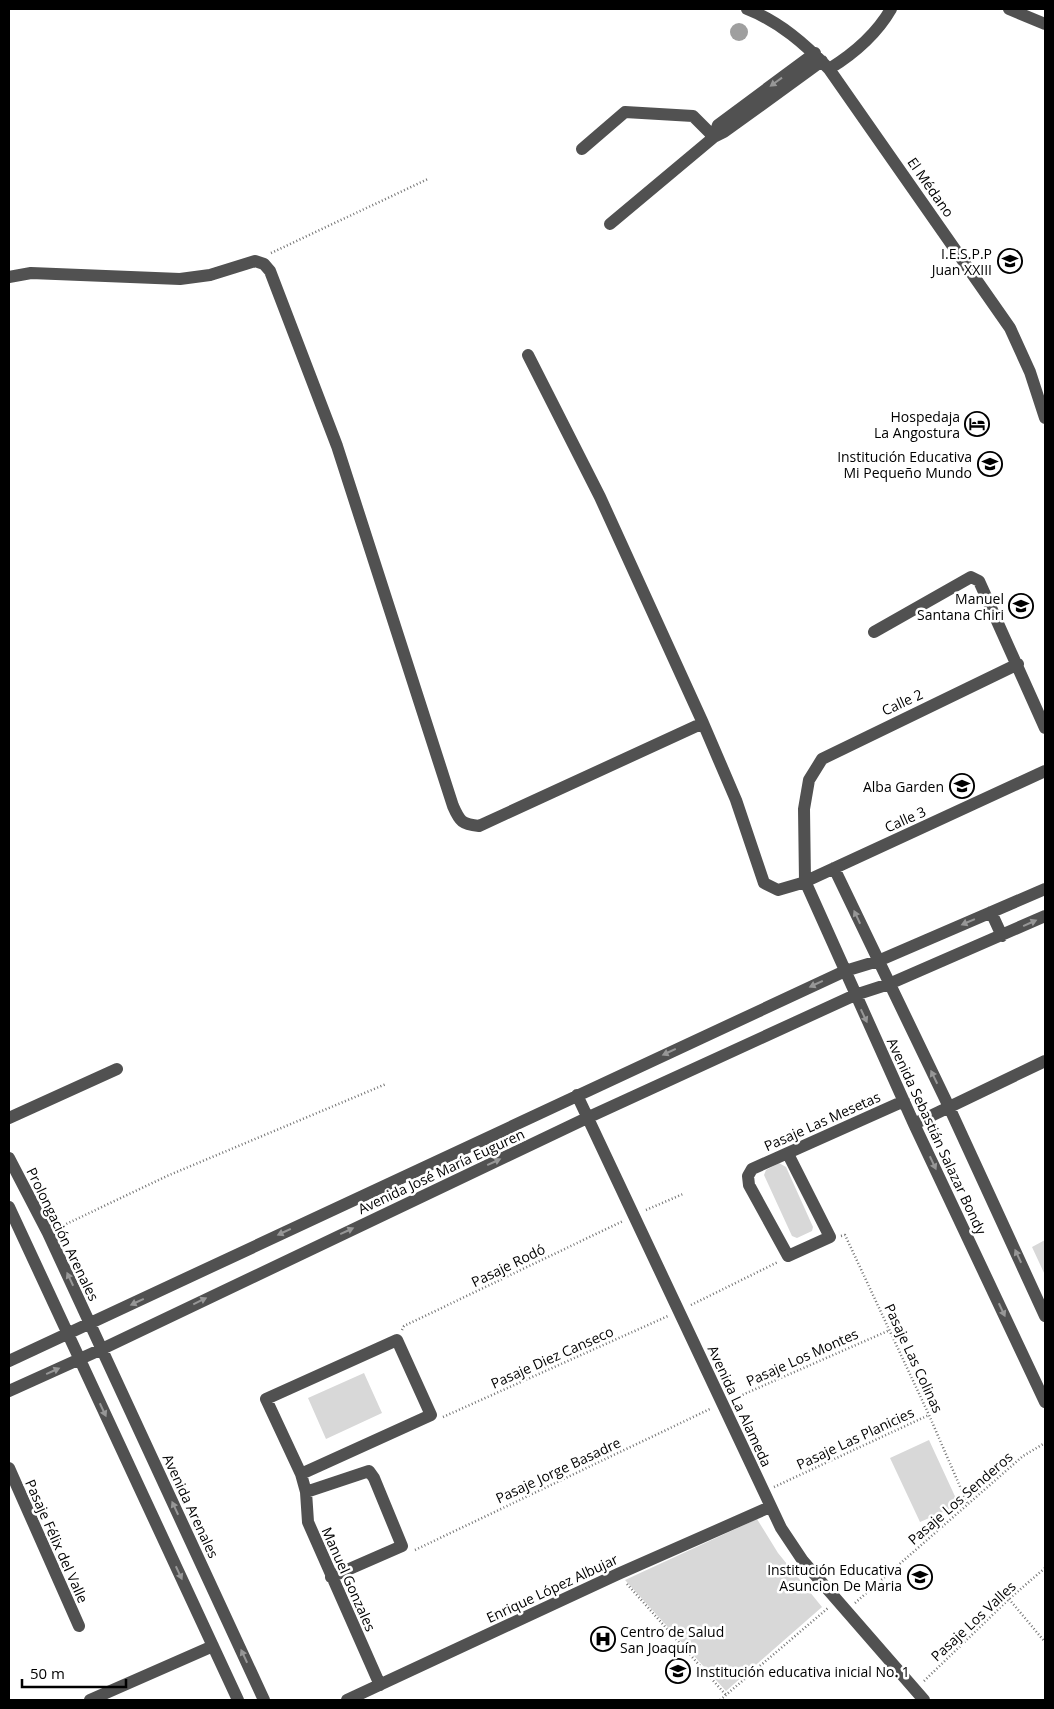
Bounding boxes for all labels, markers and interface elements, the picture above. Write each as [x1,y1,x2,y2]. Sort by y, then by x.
one-way arrow [769,77,783,87]
street label: El Médano [903,153,959,221]
place label: I.E.S.P.P Juan XXIII [930,244,992,279]
school or university icon: I.E.S.P.P Juan XXIII [997,248,1023,274]
place label: Hospedaja La Angostura [874,407,960,442]
hotel icon: Hospedaja La Angostura [964,411,990,437]
place label: Institución Educativa Mi Pequeño Mundo [837,447,972,482]
school or university icon: Institución Educativa Mi Pequeño Mundo [977,451,1003,477]
place label: Manuel Santana Chiri [917,589,1004,624]
school or university icon: Manuel Santana Chiri [1008,593,1034,619]
street label: Calle 2 [878,684,926,720]
school or university icon: Alba Garden [949,773,975,799]
place label: Alba Garden [863,777,944,796]
street label: Calle 3 [881,802,929,836]
one-way arrow [853,910,861,924]
one-way arrow [961,919,975,927]
one-way arrow [1023,919,1037,927]
one-way arrow [809,981,823,989]
one-way arrow [861,1009,869,1023]
street label: Avenida Sebastián Salazar Bondy [883,1035,991,1238]
one-way arrow [662,1049,676,1057]
one-way arrow [930,1069,938,1084]
street label: Pasaje Las Mesetas [761,1087,883,1155]
street label: Avenida José María Euguren [355,1124,527,1218]
one-way arrow [929,1156,937,1170]
one-way arrow [487,1158,501,1166]
street label: Prolongación Arenales [22,1164,104,1304]
one-way arrow [340,1227,354,1235]
one-way arrow [277,1229,291,1237]
street label: Pasaje Rodó [468,1239,548,1291]
one-way arrow [1013,1249,1021,1263]
one-way arrow [65,1272,73,1286]
one-way arrow [193,1297,207,1305]
one-way arrow [130,1298,144,1306]
street label: Pasaje Las Colinas [880,1300,948,1416]
one-way arrow [998,1303,1006,1317]
street label: Pasaje Diez Canseco [488,1321,616,1393]
street label: Pasaje Los Montes [743,1324,861,1390]
street label: Avenida La Alameda [704,1342,776,1470]
one-way arrow [46,1367,60,1375]
street label: Pasaje Las Planicies [793,1402,917,1474]
one-way arrow [99,1403,107,1417]
street label: Pasaje Jorge Basadre [492,1433,624,1507]
street label: Pasaje Los Senderos [904,1447,1017,1549]
street label: Avenida Arenales [159,1451,224,1561]
street label: Pasaje Félix del Valle [21,1476,93,1606]
one-way arrow [171,1501,180,1516]
street label: Manuel Gonzales [318,1524,381,1634]
street label: Enrique López Albujar [483,1549,621,1627]
place label: Institución Educativa Asuncion De Maria [767,1560,902,1595]
school or university icon: Institución Educativa Asuncion De Maria [907,1564,933,1590]
one-way arrow [175,1566,183,1580]
street label: Pasaje Los Valles [926,1577,1020,1665]
place label: Centro de Salud San Joaquín [620,1622,724,1657]
hospital icon: Centro de Salud San Joaquín [590,1626,616,1652]
one-way arrow [239,1649,247,1663]
scale bar [22,1656,126,1688]
school or university icon: Institución educativa inicial No. 1 [665,1658,691,1684]
place label: Institución educativa inicial No. 1 [696,1662,910,1681]
text: 50 m [30,1663,65,1683]

